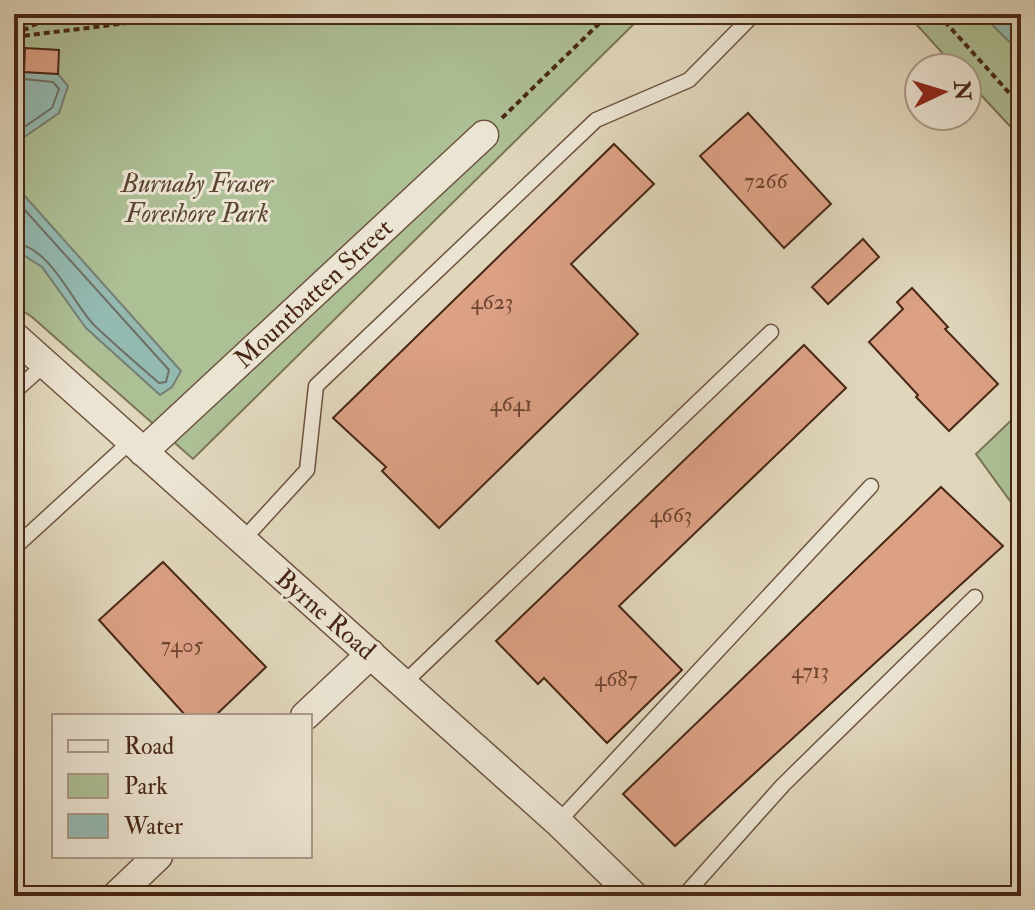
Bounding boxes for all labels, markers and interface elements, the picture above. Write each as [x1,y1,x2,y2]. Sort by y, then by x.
north arrow [903,52,983,132]
text: N [947,79,977,102]
house number: 7266 [744,167,790,195]
park label: Burnaby Fraser Foreshore Park [119,168,274,230]
street label: Mountbatten Street [228,212,400,375]
house number: 4623 [471,288,513,316]
house number: 4641 [490,390,532,418]
house number: 4663 [650,501,692,529]
street label: Byrne Road [269,563,382,667]
house number: 7405 [161,631,203,659]
house number: 4713 [791,657,829,685]
house number: 4687 [594,665,638,693]
legend [52,714,312,858]
text: Road [124,731,174,762]
text: Park [124,771,168,802]
text: Water [123,811,183,842]

